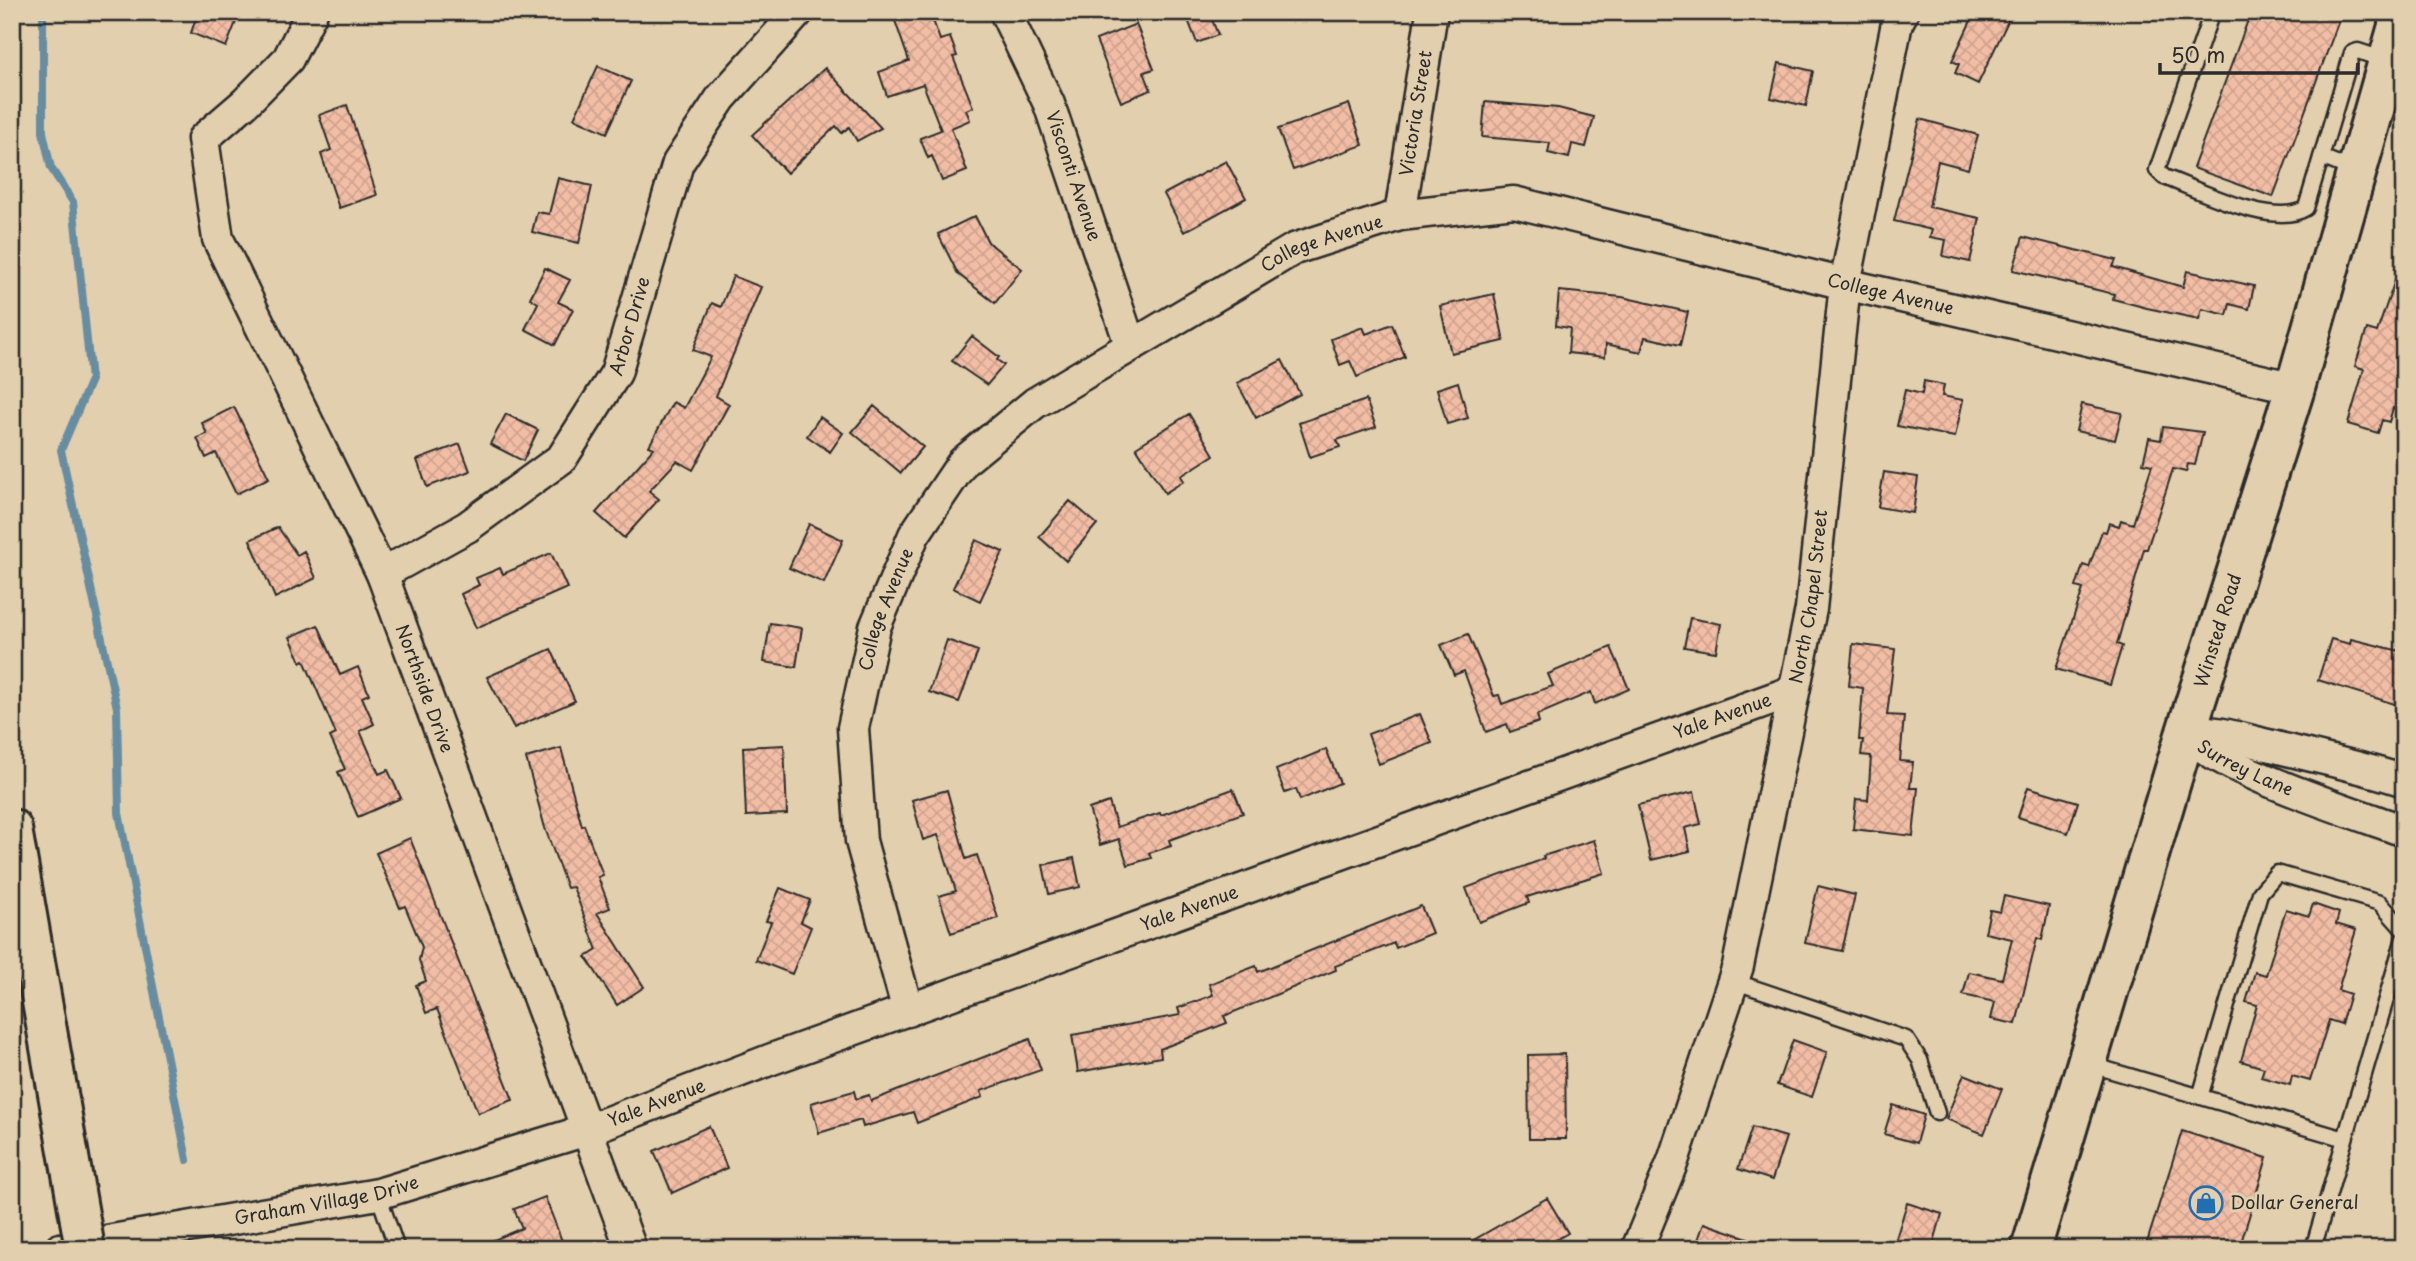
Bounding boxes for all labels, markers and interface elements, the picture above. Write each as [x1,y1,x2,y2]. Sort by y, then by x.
scale bar [2160,32,2358,76]
text: 50 m [2171,38,2225,70]
street label: Victoria Street [1391,48,1438,178]
street label: Visconti Avenue [1040,107,1109,244]
street label: College Avenue [1255,207,1386,278]
street label: College Avenue [1825,265,1957,321]
street label: Arbor Drive [601,273,656,378]
street label: North Chapel Street [1781,508,1833,686]
street label: College Avenue [851,543,919,673]
street label: Winsted Road [2186,570,2247,691]
street label: Northside Drive [390,620,462,756]
street label: Yale Avenue [1669,685,1775,745]
street label: Surrey Lane [2192,732,2298,802]
street label: Yale Avenue [1136,877,1242,937]
street label: Yale Avenue [604,1071,709,1133]
street label: Graham Village Drive [232,1167,422,1231]
shop icon: Dollar General [2187,1184,2225,1222]
place label: Dollar General [2230,1188,2359,1215]

